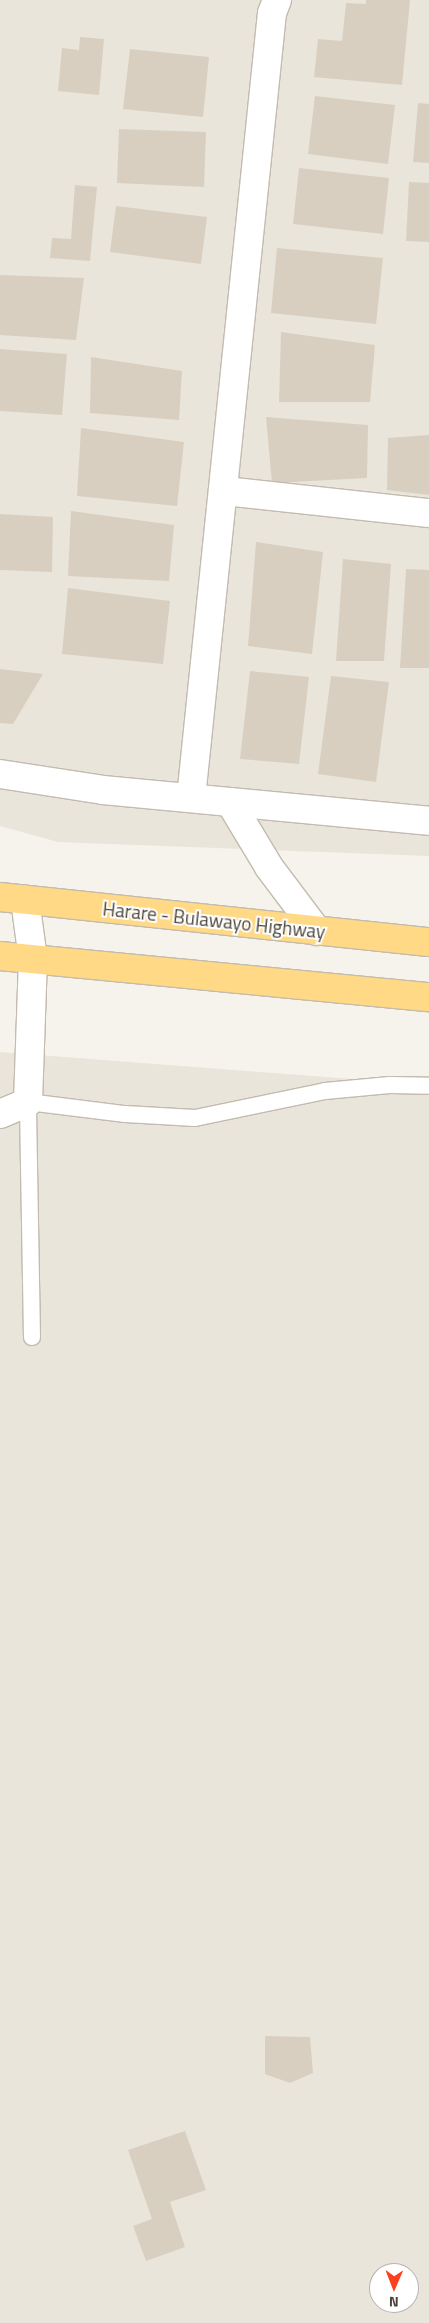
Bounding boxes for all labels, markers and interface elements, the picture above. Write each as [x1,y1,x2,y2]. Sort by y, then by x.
street label: Harare - Bulawayo Highway [102,897,326,943]
north arrow [369,2263,419,2313]
text: N [389,2292,399,2313]

